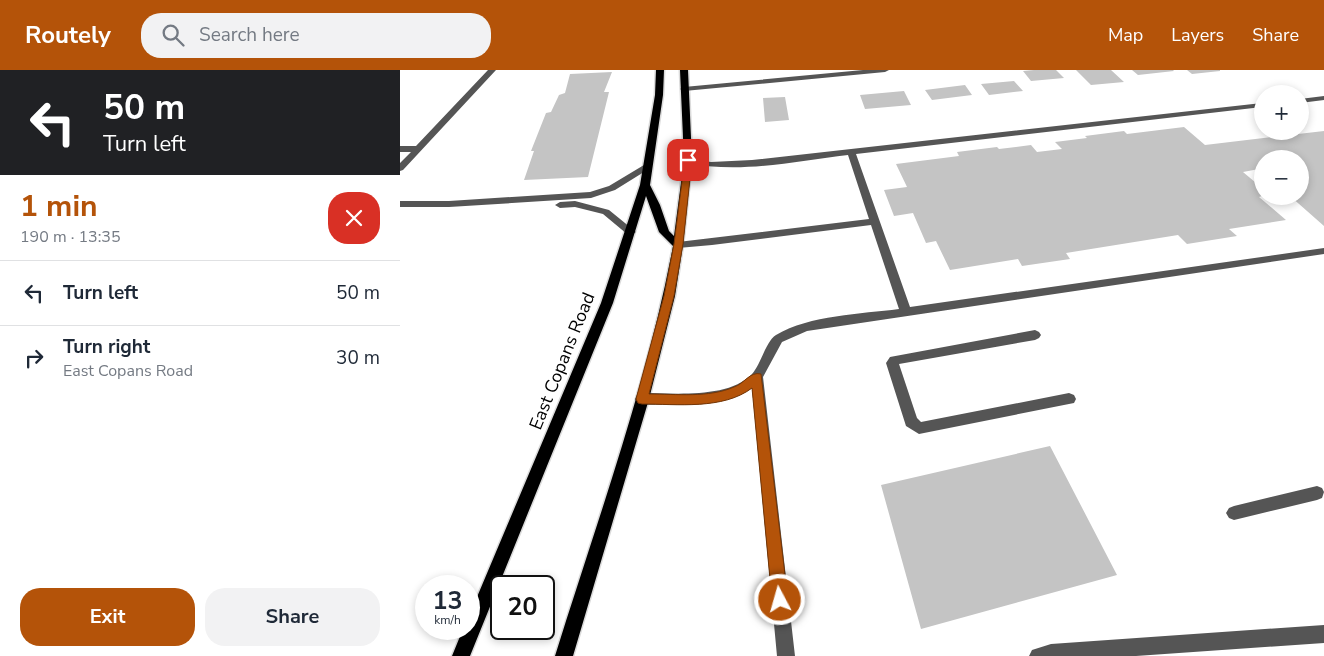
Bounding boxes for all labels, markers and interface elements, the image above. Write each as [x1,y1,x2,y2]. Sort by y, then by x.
search box [141,13,491,58]
text: Routely [25,19,111,51]
icon: search [159,21,187,49]
text: Search here [199,22,300,48]
text: Map [1108,23,1143,47]
text: Layers [1171,23,1224,47]
text: Share [1252,23,1299,47]
text: 50 m [103,84,185,131]
map controls [1254,85,1309,205]
button: + [1254,85,1309,140]
icon: left [20,90,85,155]
text: Turn left [103,129,186,159]
pin [667,139,709,181]
icon: arrive [674,146,702,174]
button: − [1254,150,1309,205]
text: 1 min [20,186,98,227]
button: close [328,192,380,244]
text: 190 m · 13:35 [20,226,121,248]
icon: left [20,279,48,307]
text: Turn left [63,280,138,306]
text: 50 m [336,280,380,306]
street label: East Copans Road [523,289,601,433]
text: Turn right [63,334,150,360]
icon: right [20,344,48,372]
text: 30 m [336,345,380,371]
text: East Copans Road [63,360,193,382]
position arrow [753,573,805,625]
speed limit sign: 20 [490,575,555,640]
text: 13 [432,584,463,618]
button: Exit [20,588,195,646]
button: Share [205,588,380,646]
text: km/h [434,612,461,628]

